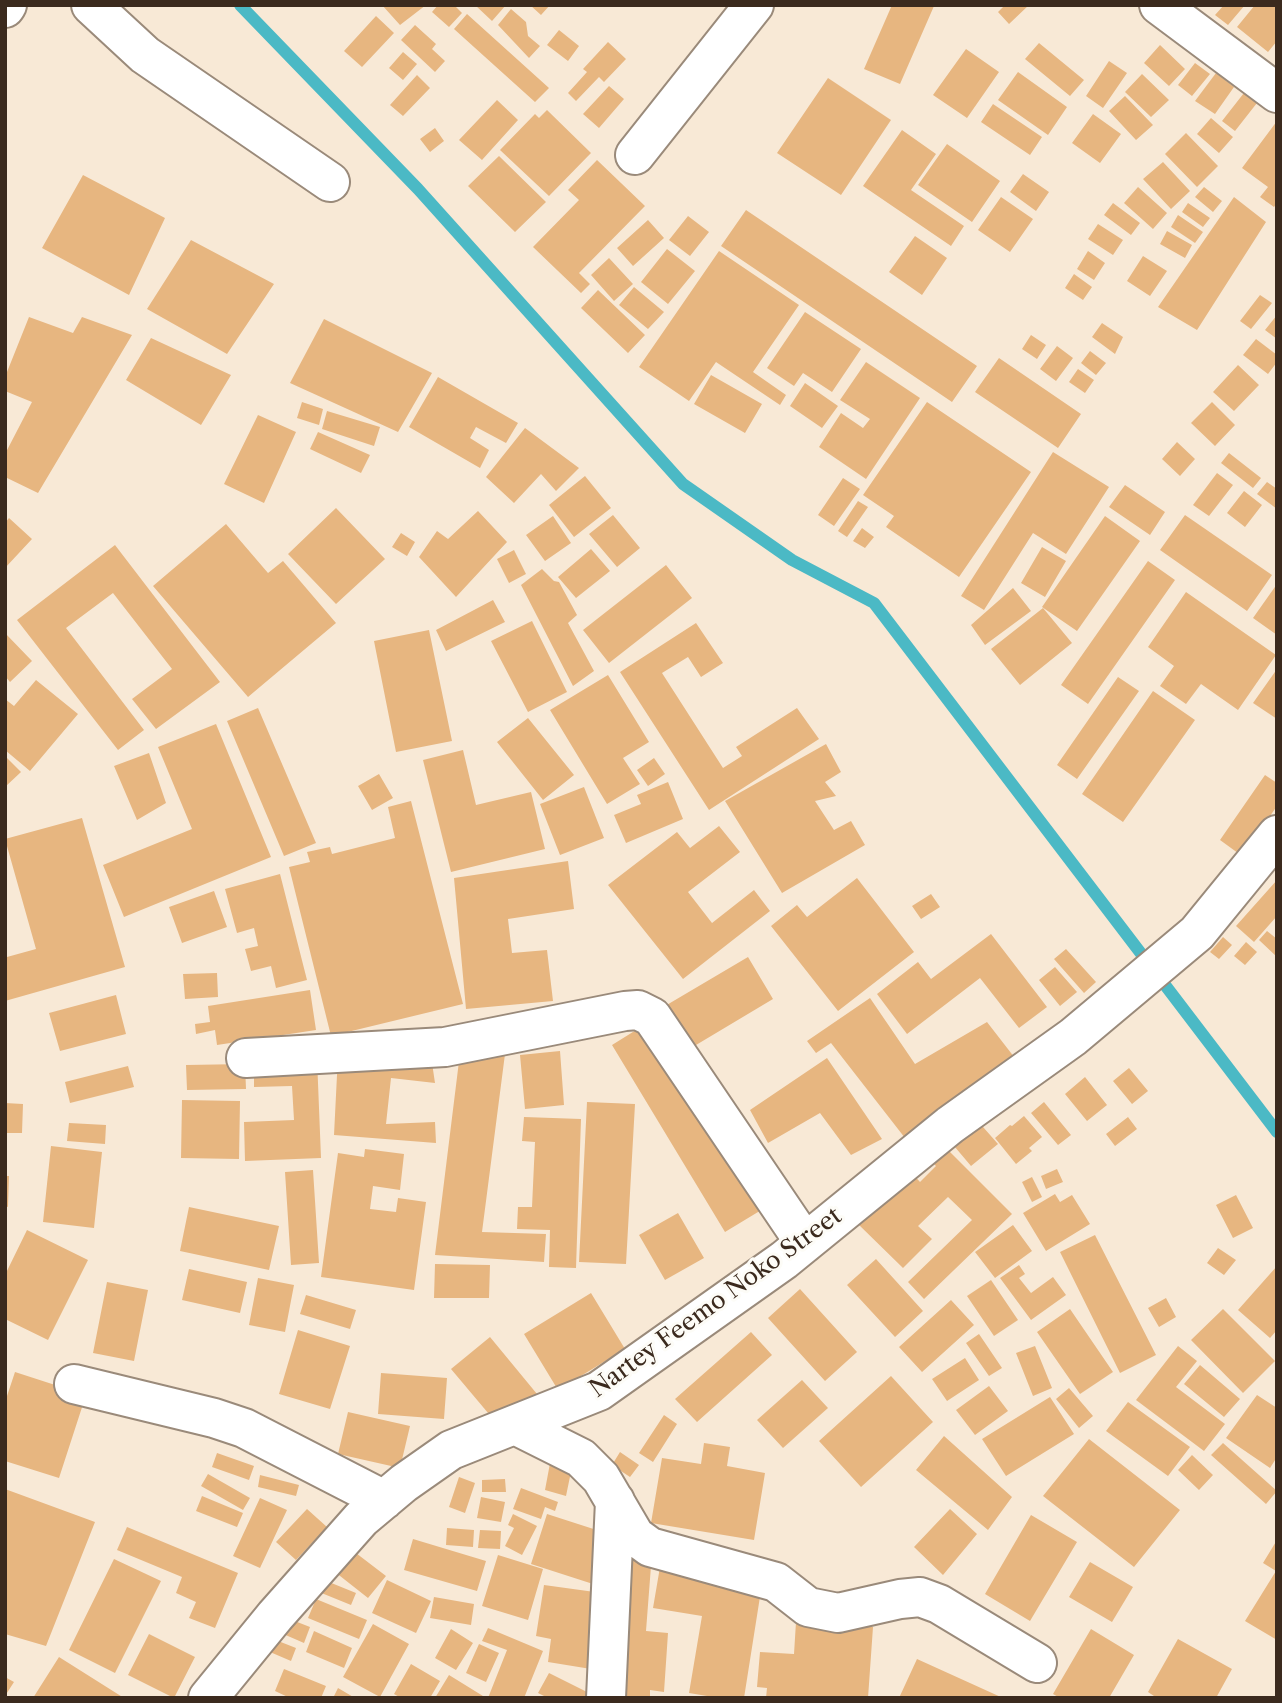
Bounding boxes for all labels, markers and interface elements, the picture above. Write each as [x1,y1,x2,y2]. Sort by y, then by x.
street label: Nartey Feemo Noko Street [585,1202,847,1404]

